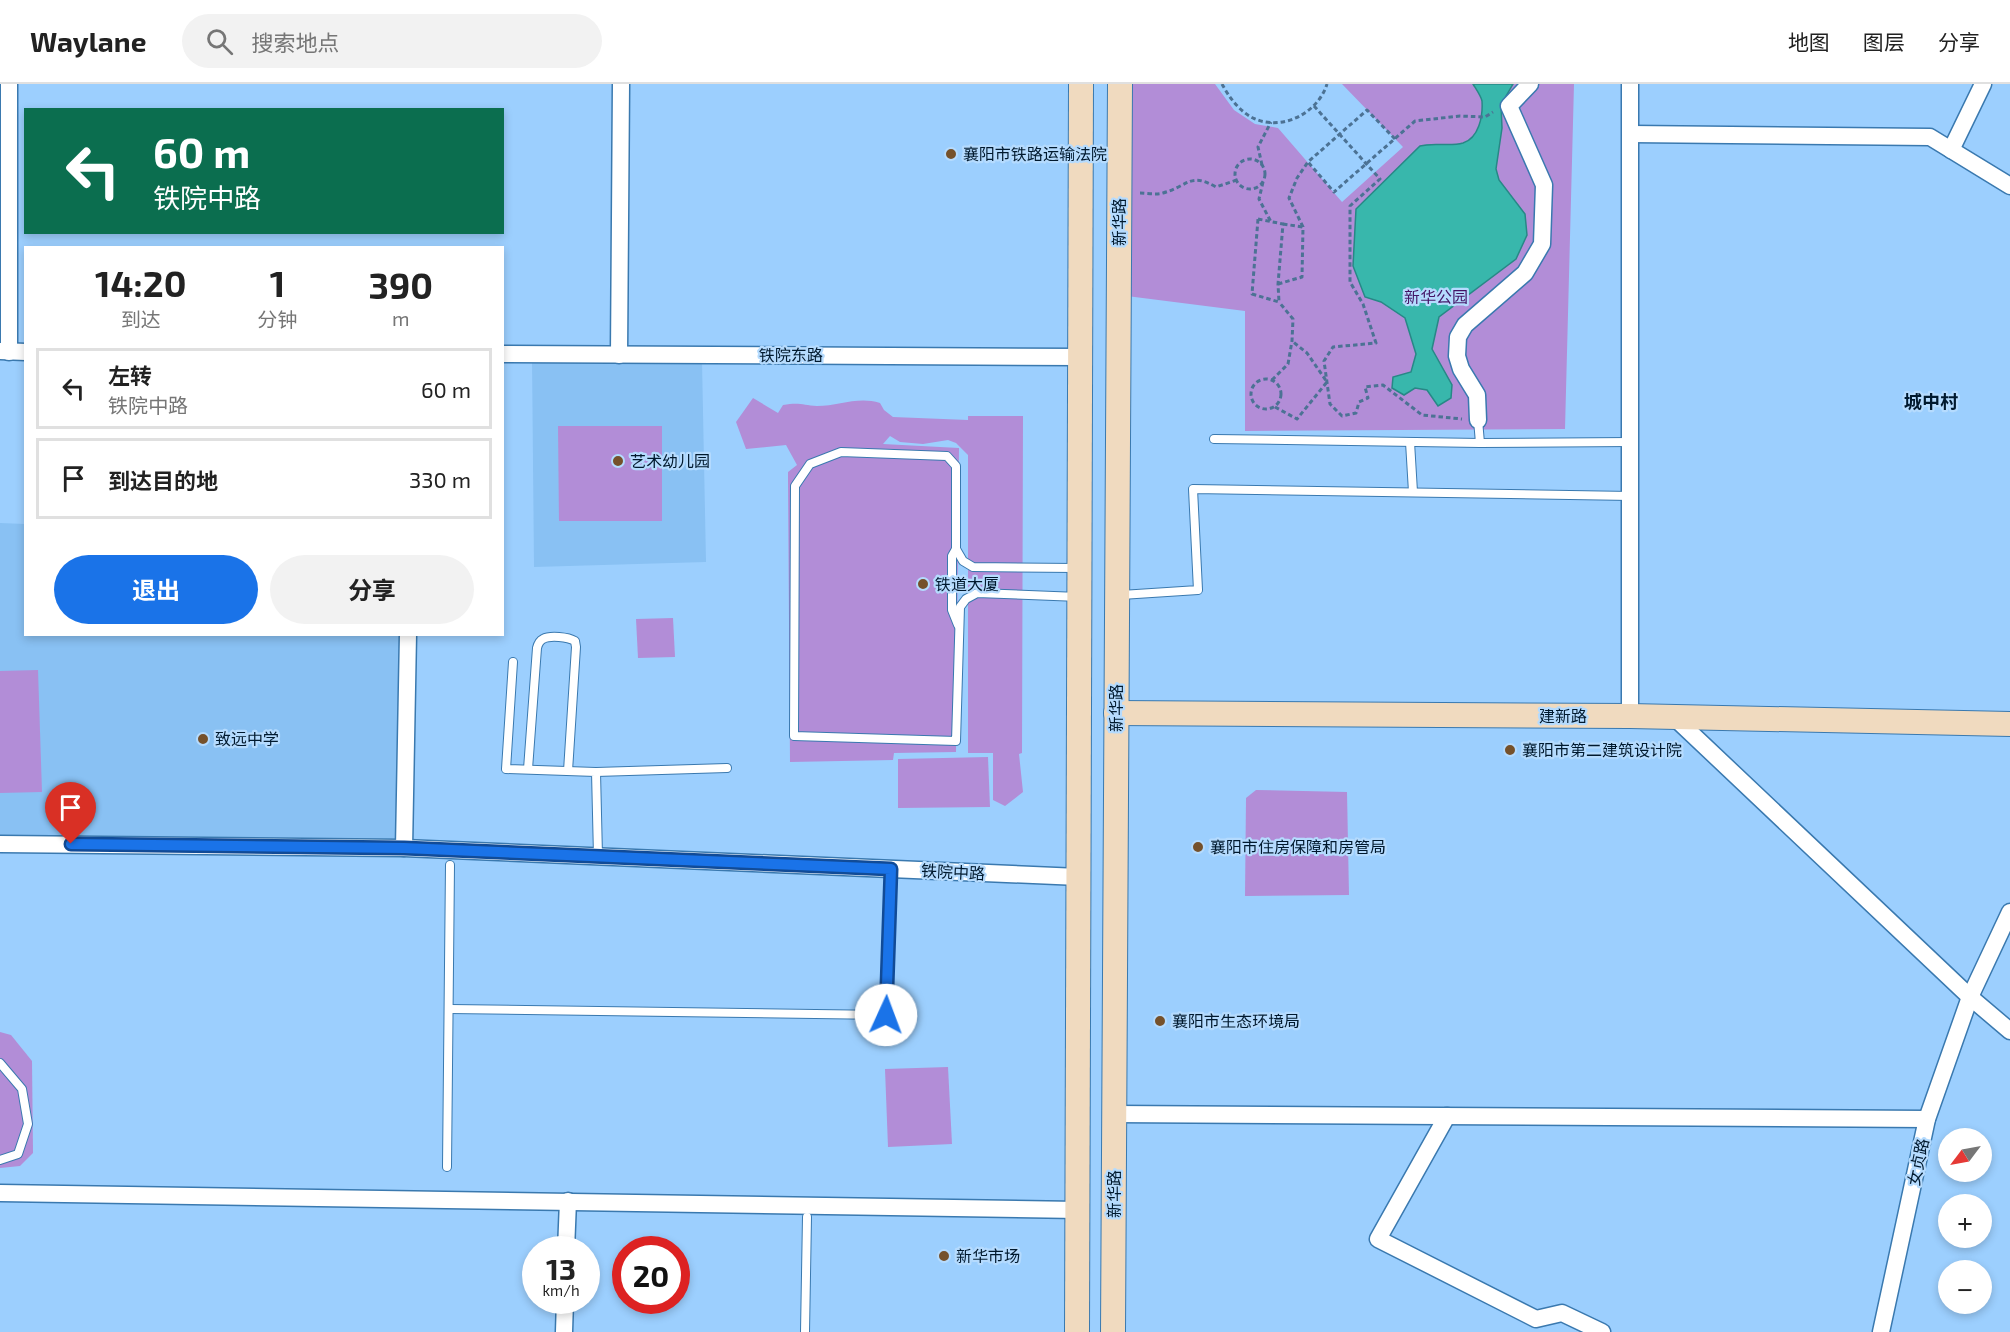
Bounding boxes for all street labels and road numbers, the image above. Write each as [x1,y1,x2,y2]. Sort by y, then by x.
street label: 新华路 [1109,198,1128,246]
street label: 铁院东路 [759,345,823,364]
street label: 新华路 [1106,684,1125,732]
street label: 建新路 [1539,706,1587,725]
street label: 铁院中路 [921,860,985,883]
street label: 女贞路 [1903,1136,1932,1187]
street label: 新华路 [1104,1170,1123,1218]

